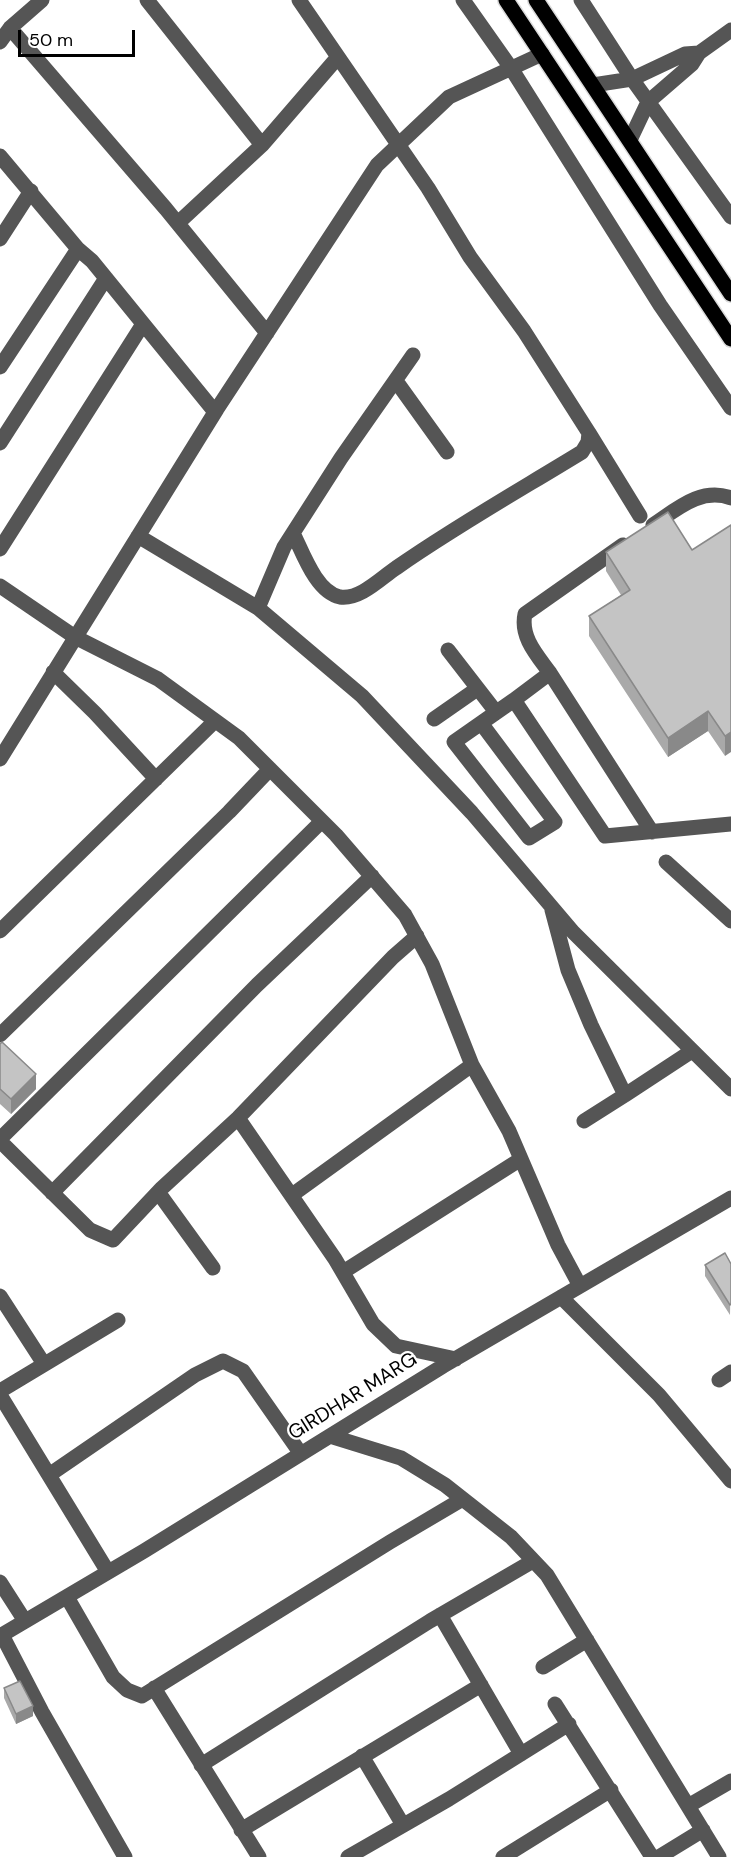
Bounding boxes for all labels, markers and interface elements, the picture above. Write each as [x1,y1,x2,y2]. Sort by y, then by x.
scale bar [21,18,138,56]
text: 50 m [29,28,73,52]
street label: GIRDHAR MARG [284,1348,422,1446]

